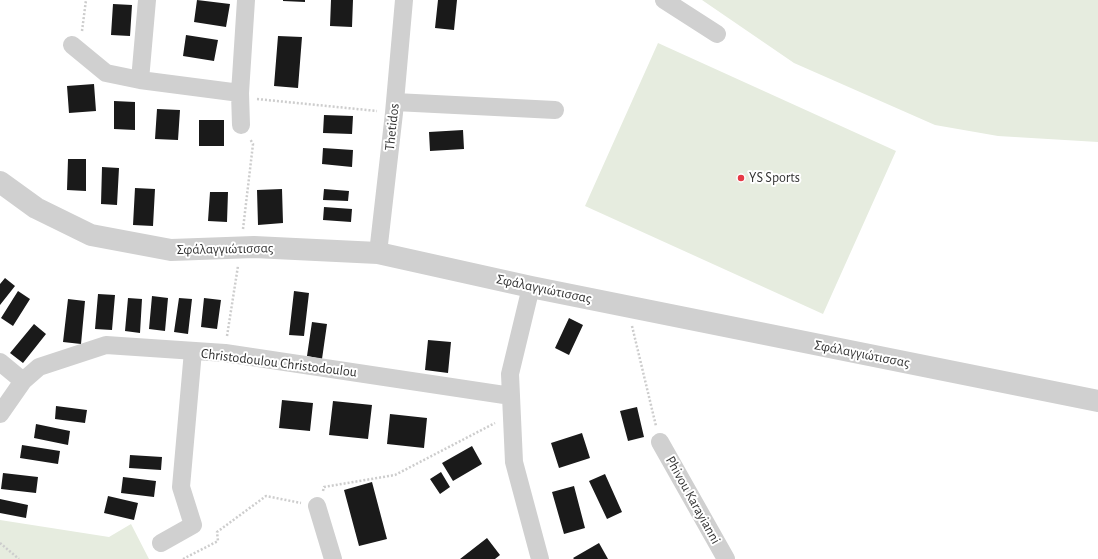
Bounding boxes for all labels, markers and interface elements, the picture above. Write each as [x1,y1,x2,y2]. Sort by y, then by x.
street label: Thetidos [381,102,403,152]
place label: YS Sports [749,170,800,186]
marker: YS Sports [736,173,746,183]
street label: Σφάλαγγιώτισσας [176,240,274,258]
street label: Σφάλαγγιώτισσας [495,271,593,307]
street label: Σφάλαγγιώτισσας [813,337,911,371]
street label: Christodoulou Christodoulou [200,345,358,381]
street label: Phivou Karayianni [662,453,724,547]

